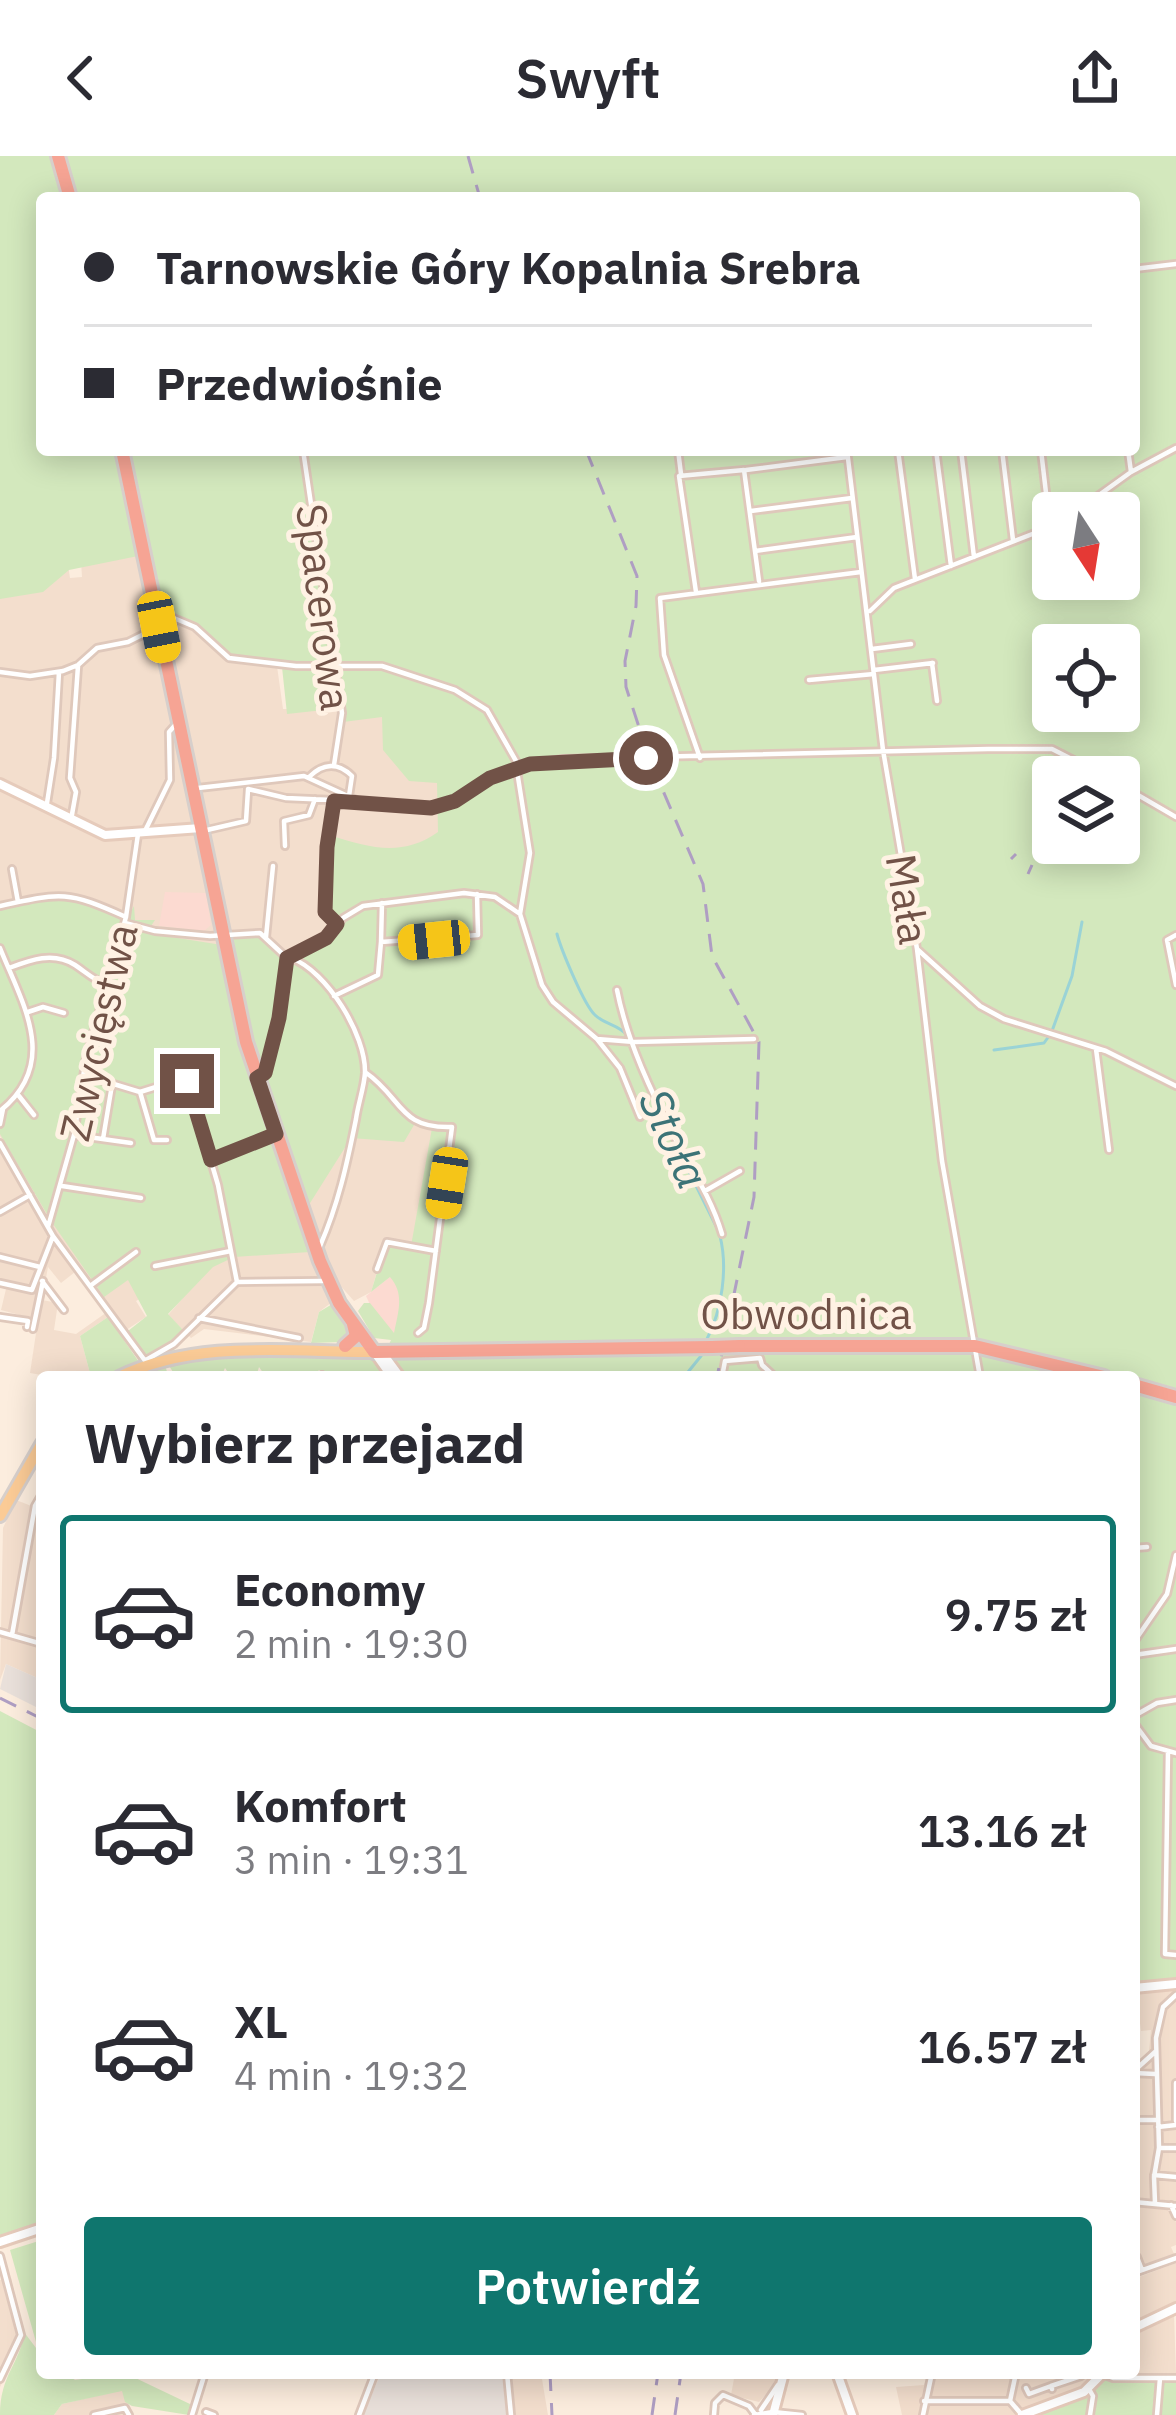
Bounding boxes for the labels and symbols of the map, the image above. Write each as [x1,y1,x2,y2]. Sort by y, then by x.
north arrow [1032,492,1140,600]
street label: Spacerowa [284,500,364,714]
car [134,588,184,666]
route start [619,731,673,785]
street label: Mała [874,850,942,948]
street label: Zwycięstwa [46,918,150,1146]
car [396,918,472,962]
route end [160,1054,214,1108]
water label: Stoła [627,1079,723,1197]
car [424,1145,470,1221]
street label: Obwodnica [700,1286,912,1341]

